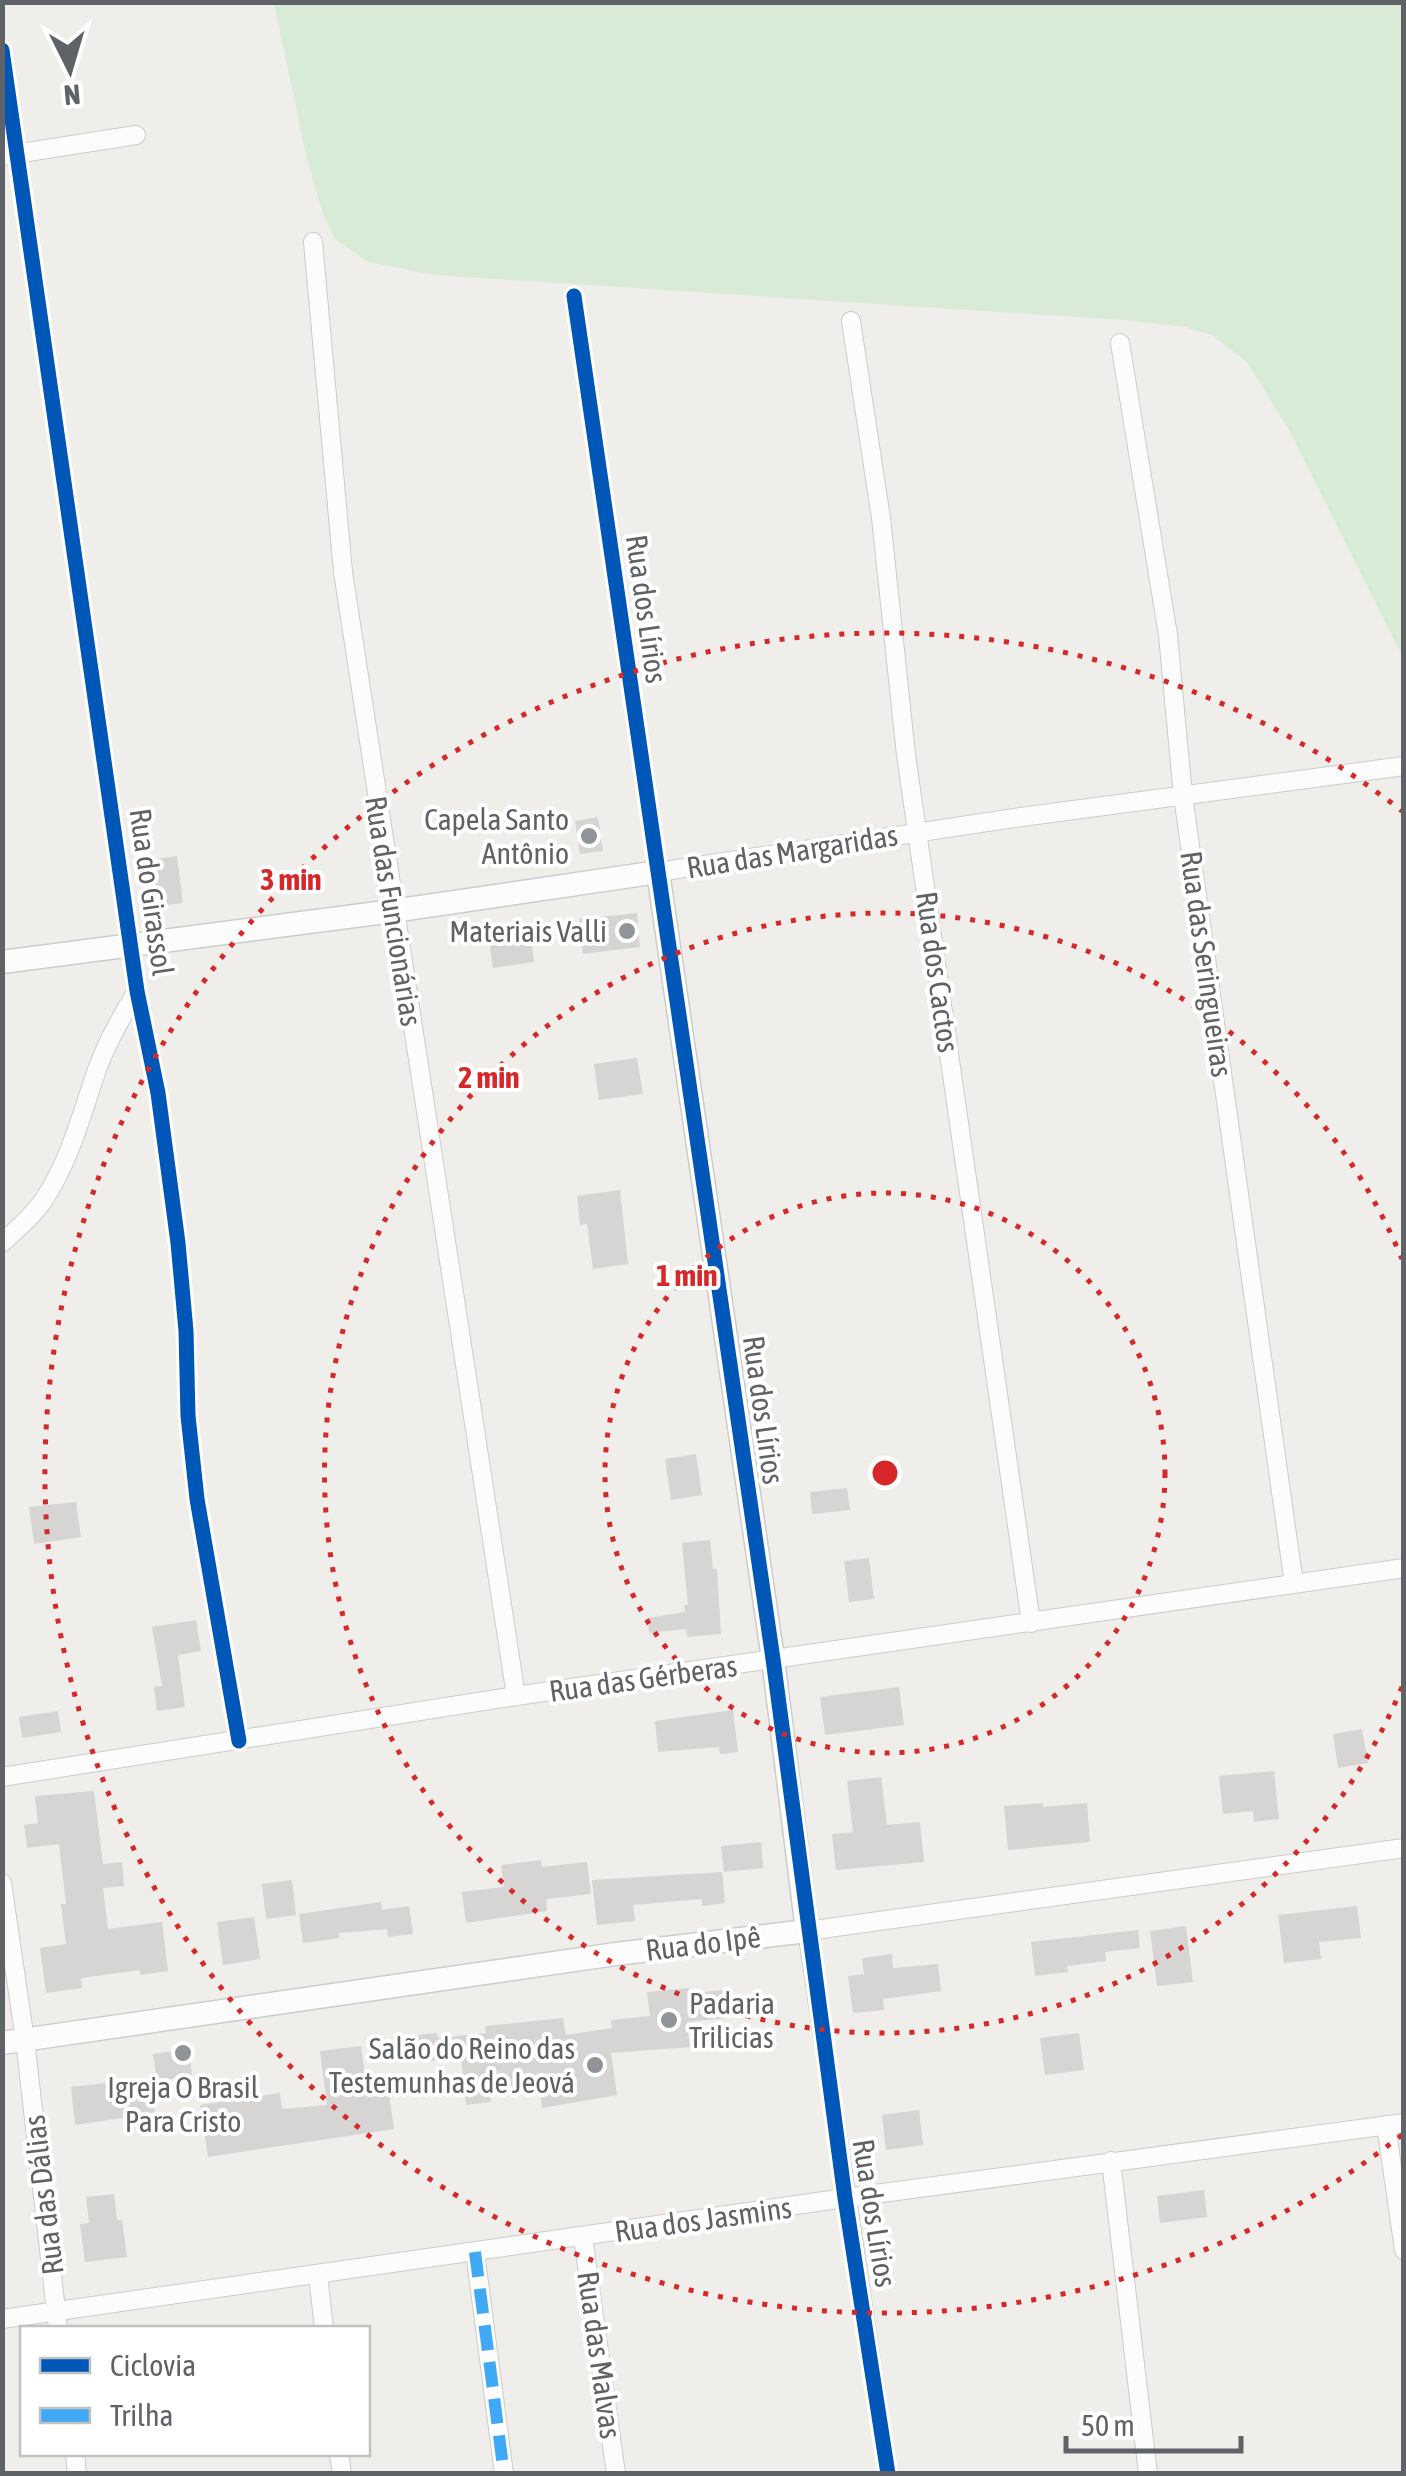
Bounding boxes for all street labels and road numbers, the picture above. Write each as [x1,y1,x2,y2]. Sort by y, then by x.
street label: Rua dos Lírios [620,533,674,685]
street label: Rua das Funcionárias [359,794,429,1028]
street label: Rua do Girassol [123,806,181,978]
street label: Rua das Margaridas [684,818,900,884]
street label: Rua das Seringueiras [1174,849,1240,1079]
street label: Rua dos Cactos [910,889,966,1055]
street label: Rua dos Lírios [737,1334,791,1486]
street label: Rua das Gérberas [547,1648,739,1708]
street label: Rua do Ipê [644,1919,762,1967]
street label: Rua das Dálias [16,2113,70,2277]
street label: Rua dos Lírios [847,2136,903,2290]
street label: Rua dos Jasmins [612,2190,794,2248]
street label: Rua das Malvas [571,2269,629,2441]

